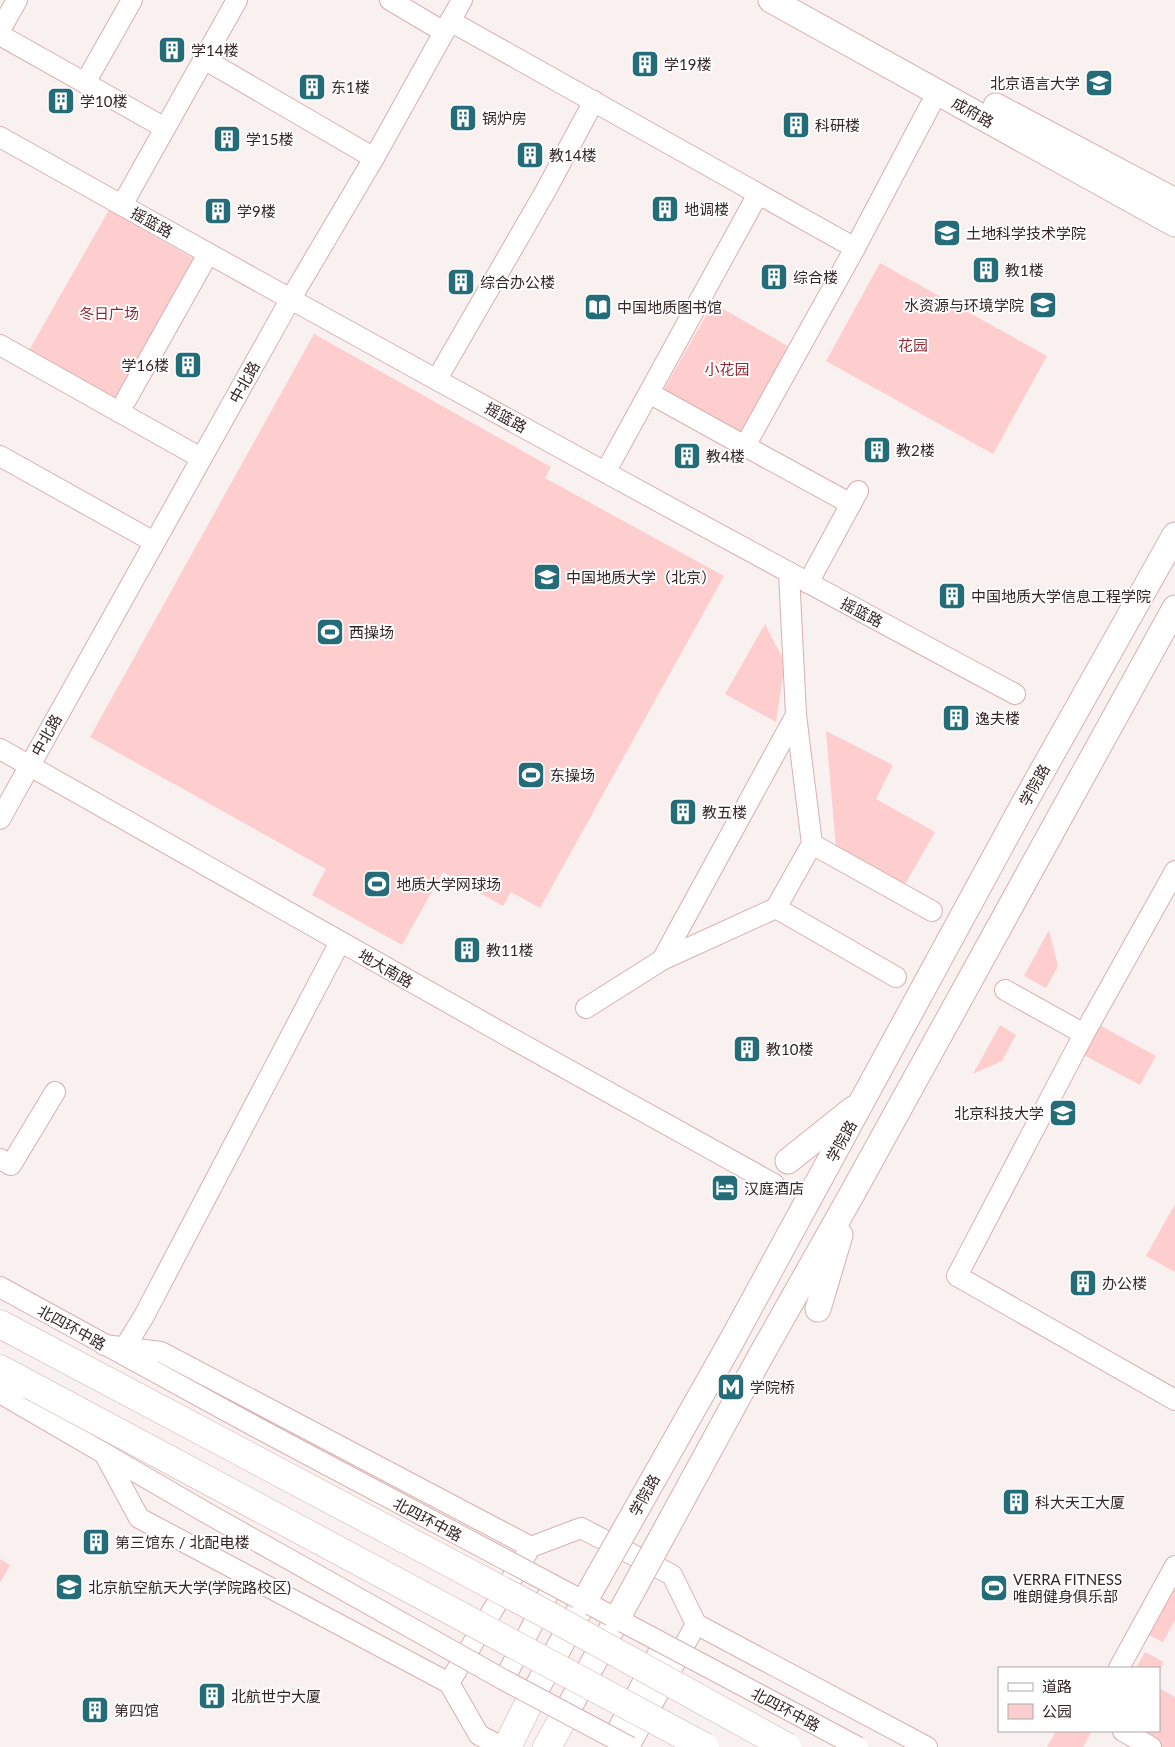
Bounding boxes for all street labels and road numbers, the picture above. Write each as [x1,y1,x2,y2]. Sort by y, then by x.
street label: 成府路 [949,93,997,131]
street label: 摇篮路 [128,203,176,241]
street label: 中北路 [225,358,263,406]
street label: 摇篮路 [482,398,530,436]
street label: 摇篮路 [838,593,886,631]
street label: 中北路 [27,711,65,759]
street label: 学院路 [1015,761,1053,809]
street label: 地大南路 [356,945,416,991]
street label: 学院路 [822,1117,860,1165]
street label: 北四环中路 [35,1301,109,1353]
street label: 学院路 [625,1471,663,1519]
street label: 北四环中路 [391,1493,465,1545]
street label: 北四环中路 [749,1683,823,1735]

